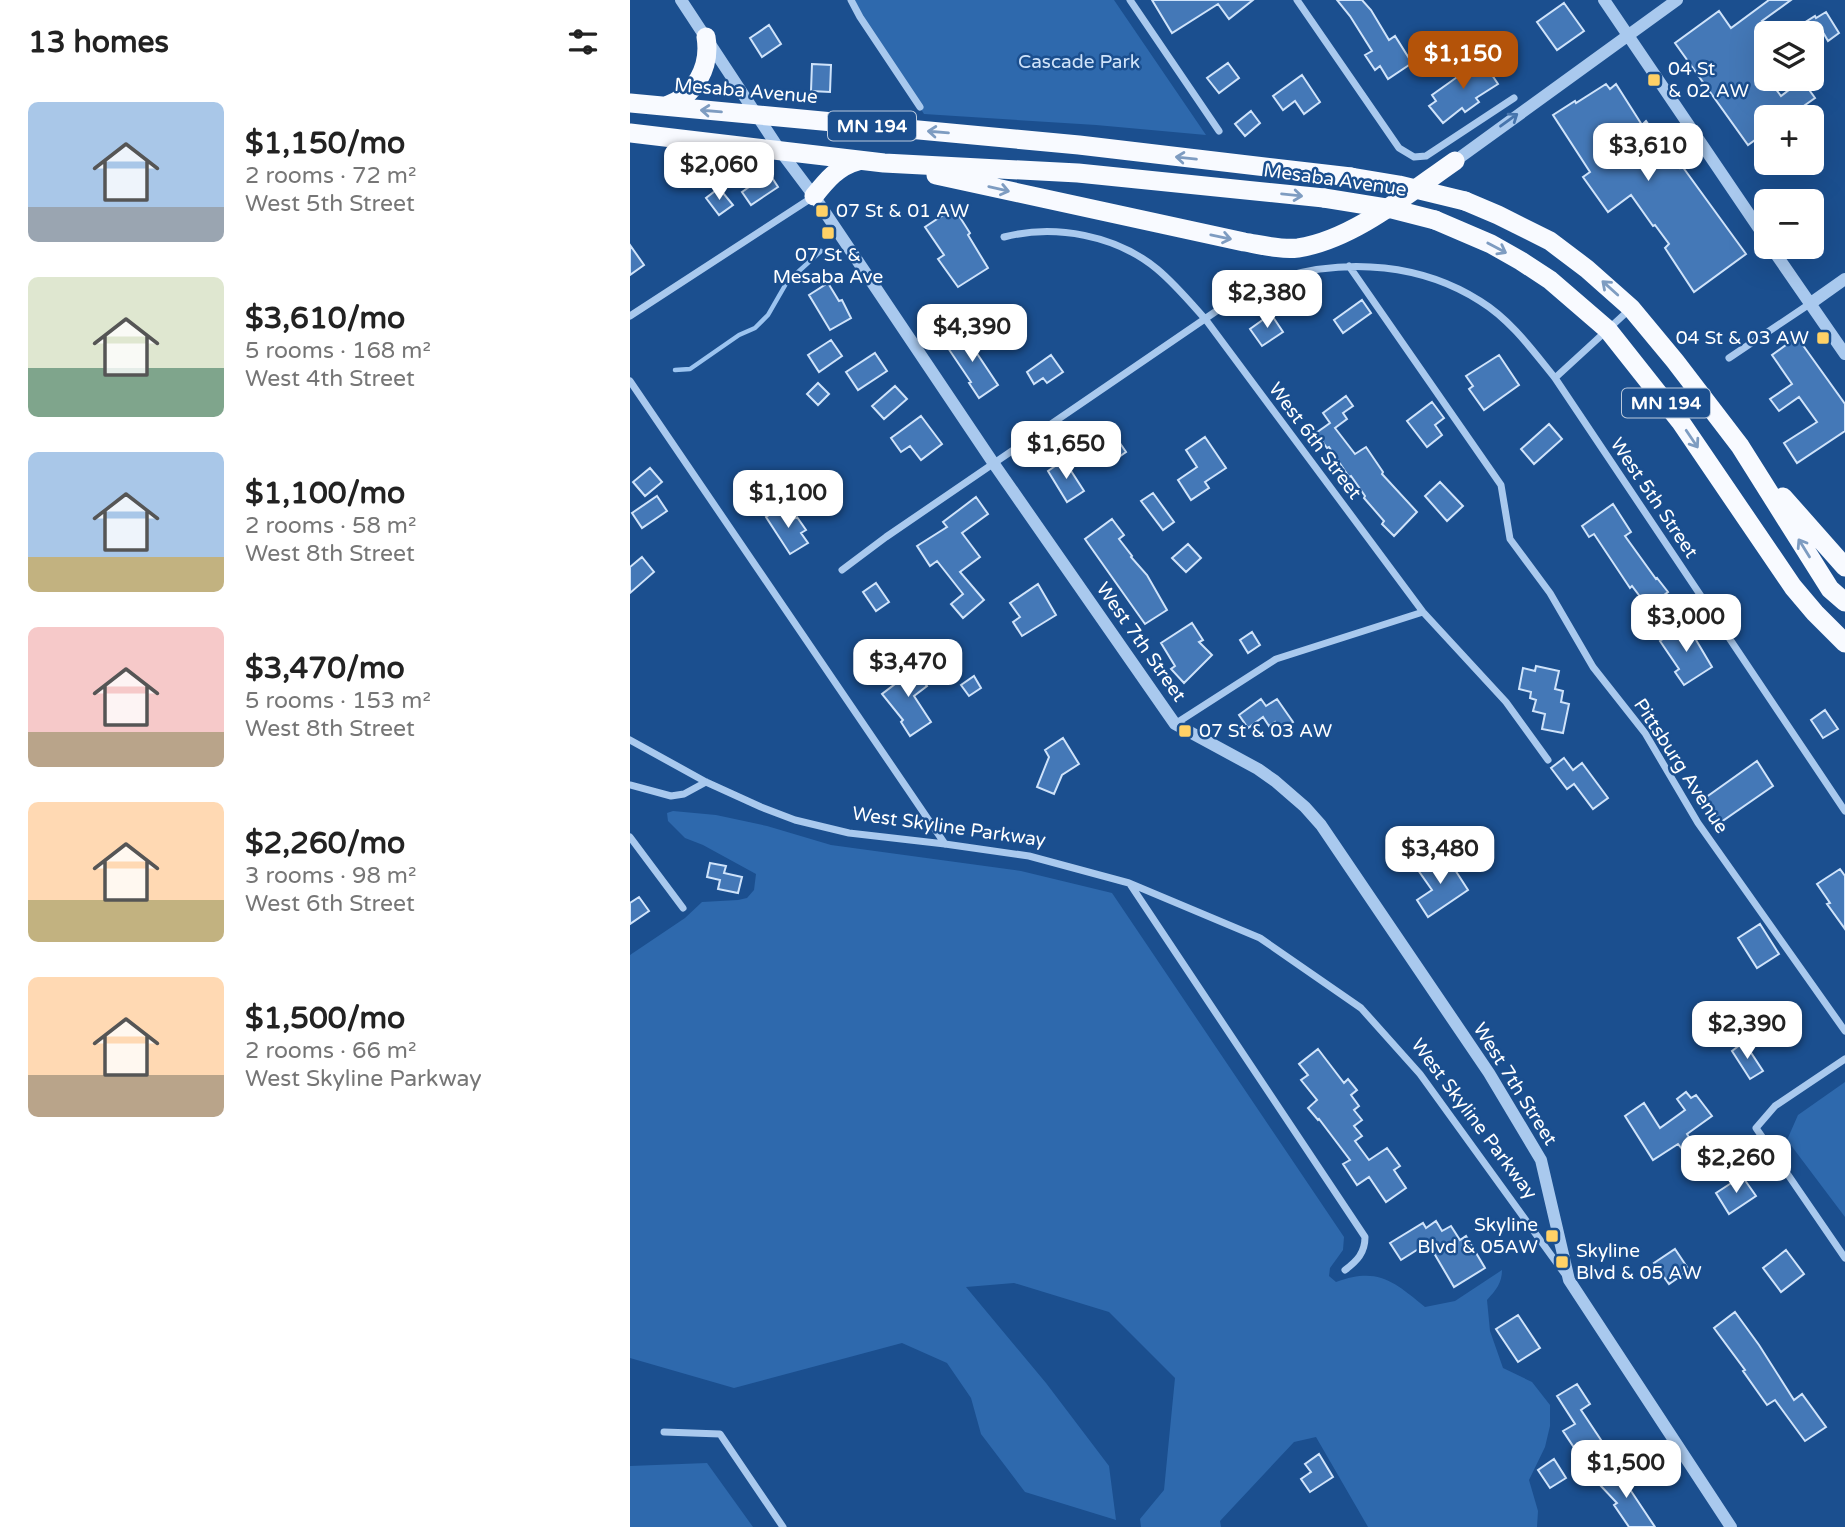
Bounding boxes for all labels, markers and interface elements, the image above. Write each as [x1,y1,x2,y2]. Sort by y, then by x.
map controls [1754,21,1824,259]
button: layers [1754,21,1824,91]
icon: filters [564,23,602,61]
text: 13 homes [28,24,169,61]
pin: $1,150 [1406,32,1520,91]
text: $1,150 [1424,40,1502,68]
park label: Cascade Park [1018,51,1140,73]
place label: 04 St & 02 AW [1668,58,1749,102]
marker: 04 St & 02 AW [1646,72,1662,88]
street label: Mesaba Avenue [673,74,819,108]
one-way arrow [700,104,723,117]
button: + [1754,105,1824,175]
road number: MN 194 [828,112,916,140]
one-way arrow [1500,113,1519,128]
pin: $3,610 [1591,124,1705,183]
text: $1,150/mo [245,125,405,162]
one-way arrow [927,125,949,138]
icon: home [84,130,168,214]
text: $3,610 [1609,132,1687,160]
pin: $2,060 [662,142,776,202]
text: $2,060 [680,151,758,179]
one-way arrow [1175,151,1198,164]
street label: Mesaba Avenue [1262,159,1408,201]
text: 2 rooms · 72 m² [245,162,416,190]
one-way arrow [987,183,1009,196]
one-way arrow [1280,189,1303,202]
button: − [1754,189,1824,259]
text: West 5th Street [245,190,415,218]
place label: 07 St & 01 AW [836,200,969,222]
marker: 07 St & 01 AW [814,203,830,219]
marker: 07 St & Mesaba Ave [820,225,836,241]
one-way arrow [1209,231,1232,245]
one-way arrow [1486,242,1507,255]
place label: 07 St & Mesaba Ave [773,244,883,288]
pin: $2,380 [1210,270,1324,330]
text: $2,380 [1228,279,1306,307]
one-way arrow [1601,280,1619,296]
text: $3,610/mo [245,300,405,337]
pin: $4,390 [915,304,1029,364]
icon: home [84,305,168,389]
text: $4,390 [933,313,1011,341]
place label: 04 St & 03 AW [1676,327,1809,349]
marker: 04 St & 03 AW [1815,330,1831,346]
text: 5 rooms · 168 m² [245,337,431,365]
text: West 4th Street [245,365,415,393]
street label: West 6th Street [1264,378,1366,504]
road number: MN 194 [1622,388,1710,418]
pin: $1,650 [1009,421,1123,481]
one-way arrow [1685,429,1699,448]
text: $1,650 [1027,430,1105,458]
street label: West 5th Street [1606,434,1702,562]
pin: $1,100 [731,470,845,530]
text: $1,100/mo [245,475,405,512]
text: $1,100 [749,479,827,507]
icon: home [84,480,168,564]
text: 2 rooms · 58 m² [245,512,416,540]
one-way arrow [1797,539,1812,558]
text: West 8th Street [245,540,415,568]
street label: West 7th Street [1092,578,1190,706]
pin: $3,000 [1629,594,1743,654]
text: $3,000 [1647,603,1725,631]
pin: $3,470 [851,640,965,699]
text: $3,470 [869,648,947,676]
text: $3,470/mo [245,650,405,687]
icon: home [84,655,168,739]
text: 5 rooms · 153 m² [245,687,431,715]
street label: Pittsburg Avenue [1629,694,1733,838]
text: West 8th Street [245,715,415,743]
place label: 07 St & 03 AW [1199,720,1332,742]
marker: 07 St & 03 AW [1177,723,1193,739]
street label: West Skyline Parkway [851,803,1047,851]
text: $2,260/mo [245,825,405,862]
pin: $3,480 [1383,826,1497,886]
icon: home [84,830,168,914]
text: $3,480 [1401,835,1479,863]
text: 3 rooms · 98 m² [245,862,416,890]
text: West 6th Street [245,890,415,918]
text: $1,500/mo [245,1000,405,1037]
pin: $2,390 [1690,1002,1804,1061]
icon: home [84,1005,168,1089]
text: $2,390 [1708,1010,1786,1038]
street label: West 7th Street [1468,1019,1562,1149]
street label: West Skyline Parkway [1406,1034,1542,1204]
text: 2 rooms · 66 m² [245,1037,416,1065]
text: West Skyline Parkway [245,1065,482,1093]
pin: $2,260 [1679,1136,1793,1195]
text: $2,260 [1697,1144,1775,1172]
place label: Skyline Blvd & 05AW [1417,1214,1538,1258]
marker: Skyline Blvd & 05AW [1544,1228,1560,1244]
place label: Skyline Blvd & 05 AW [1576,1240,1702,1284]
marker: Skyline Blvd & 05 AW [1554,1254,1570,1270]
pin: $1,500 [1569,1440,1683,1500]
text: $1,500 [1587,1449,1665,1477]

